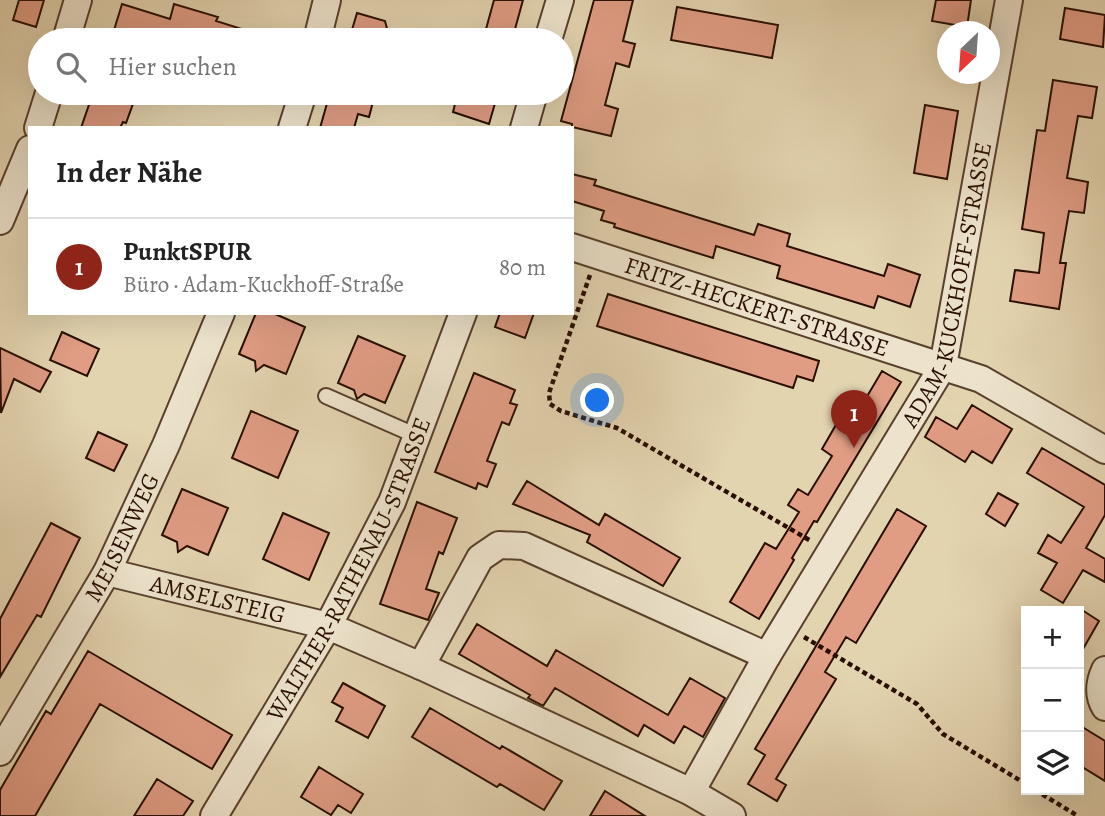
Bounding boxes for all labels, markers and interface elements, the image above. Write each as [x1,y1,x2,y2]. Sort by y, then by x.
north arrow [937,21,1000,84]
search box [28,28,574,105]
icon: search [52,48,90,86]
text: Hier suchen [108,49,237,84]
street label: ADAM-KUCKHOFF-STRASSE [893,140,999,434]
text: In der Nähe [56,152,202,192]
text: PunktSPUR [123,234,252,269]
street label: FRITZ-HECKERT-STRASSE [620,249,893,364]
text: 1 [75,252,83,283]
text: 80 m [499,252,546,283]
text: Büro · Adam-Kuckhoff-Straße [123,269,404,300]
your location [580,383,614,417]
pin: 1 [831,390,877,448]
street label: WALTHER-RATHENAU-STRASSE [258,413,438,728]
street label: MEISENWEG [77,468,167,608]
street label: AMSELSTEIG [146,567,289,631]
map controls [1021,606,1084,795]
button: + [1021,606,1084,669]
button: − [1021,669,1084,732]
button: layers [1021,732,1084,795]

